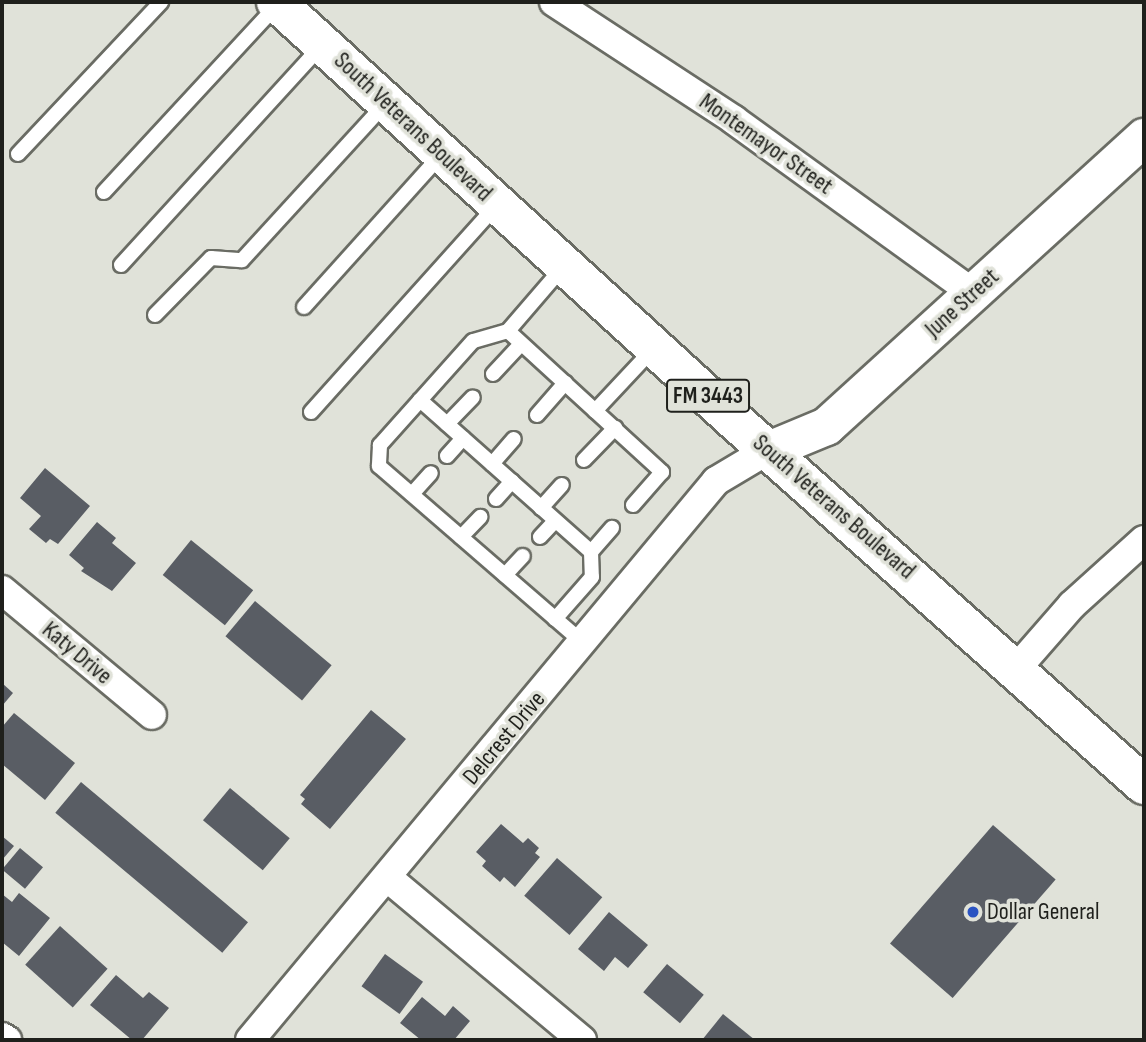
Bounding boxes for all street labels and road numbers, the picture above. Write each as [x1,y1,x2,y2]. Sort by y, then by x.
street label: South Veterans Boulevard [328,46,498,208]
street label: Montemayor Street [694,87,838,201]
street label: June Street [919,262,1005,344]
road number: FM 3443 [666,376,750,416]
street label: South Veterans Boulevard [747,429,921,585]
street label: Katy Drive [36,616,118,690]
street label: Delcrest Drive [457,685,551,791]

